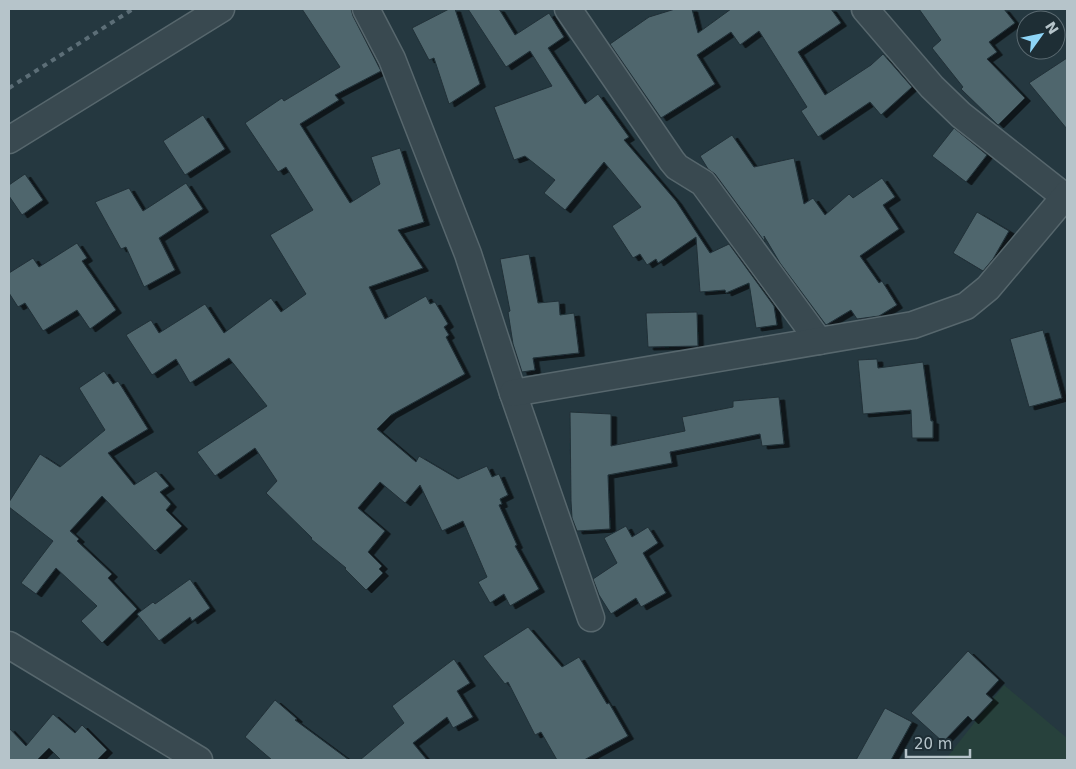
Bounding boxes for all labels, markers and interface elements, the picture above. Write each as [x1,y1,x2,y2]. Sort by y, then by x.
north arrow [1016,10,1066,60]
text: N [1042,19,1062,37]
scale bar [906,726,970,758]
text: 20 m [914,735,952,753]

